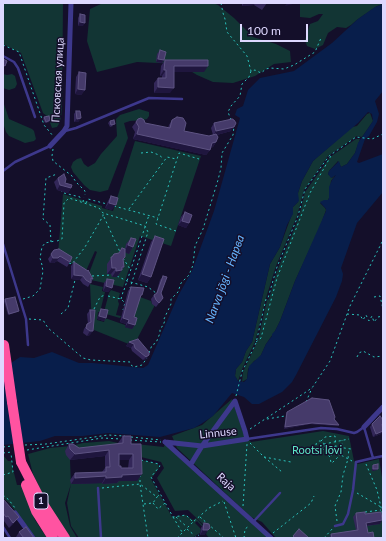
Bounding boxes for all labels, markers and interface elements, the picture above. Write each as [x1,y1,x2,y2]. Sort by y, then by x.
scale bar [242,16,310,42]
text: 100 m [247,23,281,38]
street label: Псковская улица [49,37,67,123]
water label: Narva jõgi - Нарва [202,233,248,325]
street label: Linnuse [199,424,237,442]
park label: Rootsi lõvi [292,443,342,457]
street label: Raja [214,470,238,494]
road number: 1 [34,493,48,509]

